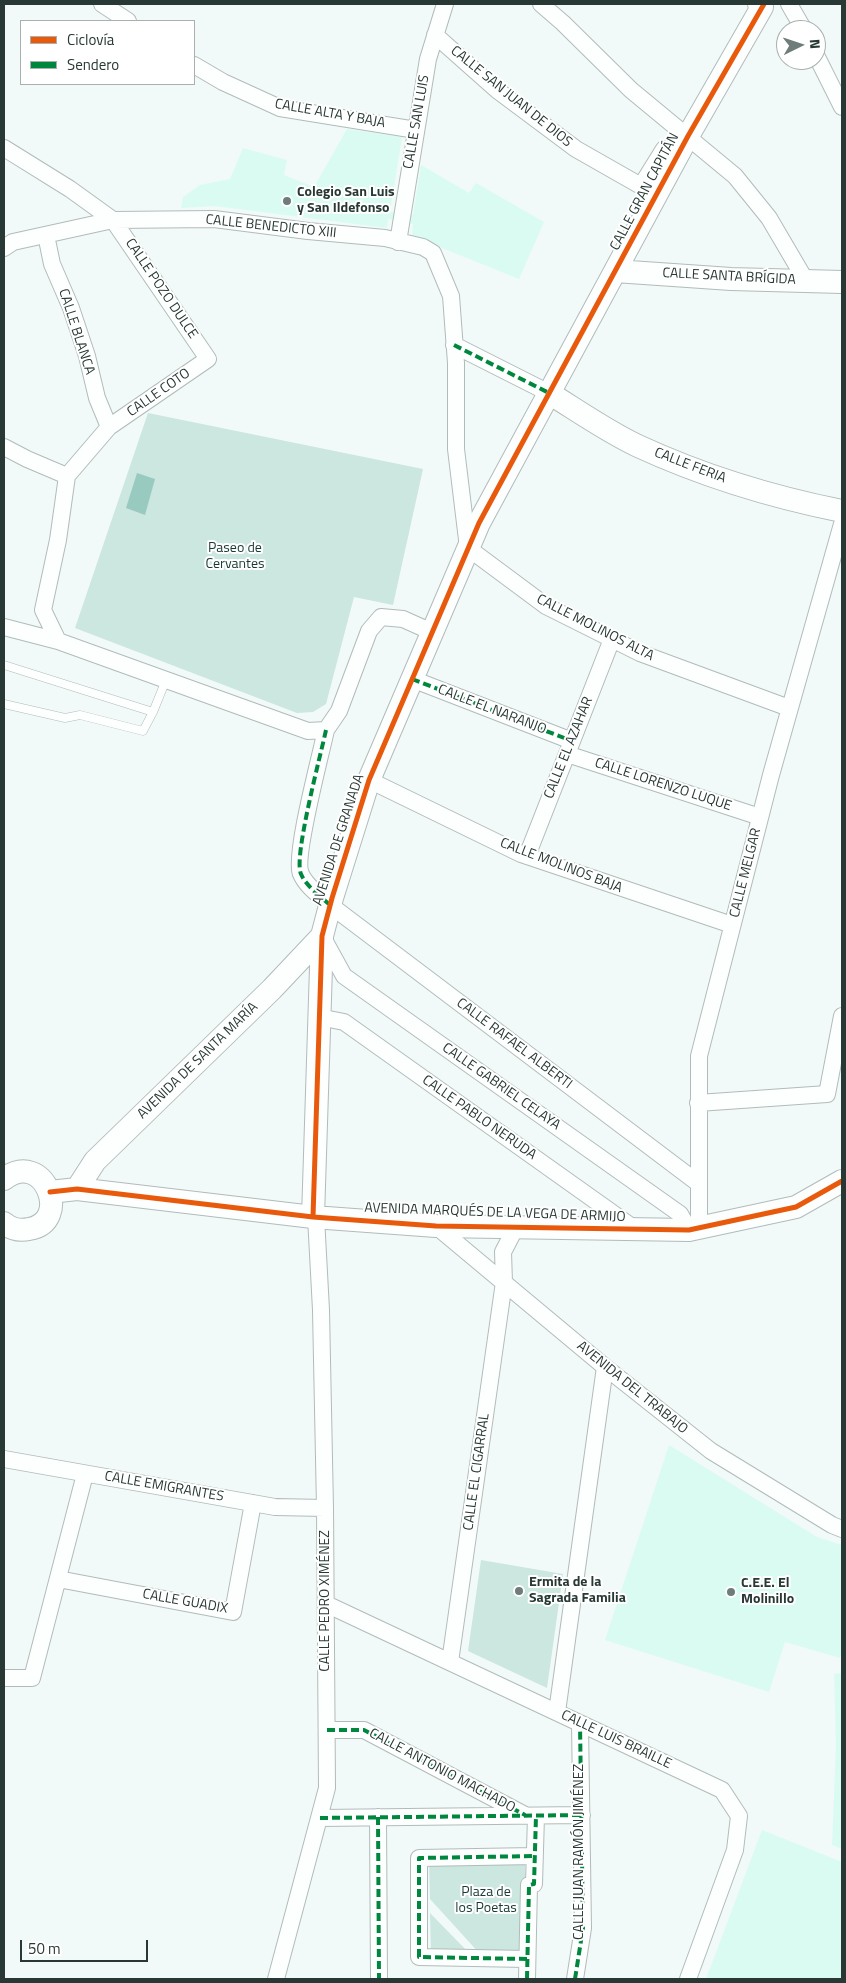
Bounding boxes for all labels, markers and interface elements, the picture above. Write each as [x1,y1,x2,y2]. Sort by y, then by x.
legend [20,20,195,85]
north arrow [776,20,826,70]
text: Ciclovía [67,28,114,51]
text: N [805,38,826,50]
street label: CALLE SAN JUAN DE DIOS [447,43,575,151]
text: Sendero [67,53,119,76]
street label: CALLE SAN LUIS [400,74,434,170]
street label: CALLE ALTA Y BAJA [273,96,387,132]
street label: CALLE GRAN CAPITÁN [607,130,683,254]
place label: Colegio San Luis y San Ildefonso [297,185,395,218]
marker: Colegio San Luis y San Ildefonso [281,195,293,207]
street label: CALLE BENEDICTO XIII [205,212,337,242]
street label: CALLE POZO DULCE [121,236,201,342]
street label: CALLE SANTA BRÍGIDA [662,265,796,289]
street label: CALLE BLANCA [54,287,98,377]
street label: CALLE COTO [124,365,194,421]
street label: CALLE FERIA [652,445,728,487]
park label: Paseo de Cervantes [206,541,264,574]
street label: CALLE MOLINOS ALTA [534,591,656,665]
street label: CALLE EL NARANJO [435,682,549,738]
street label: CALLE EL AZAHAR [541,695,597,801]
street label: CALLE LORENZO LUQUE [592,755,734,815]
street label: AVENIDA DE GRANADA [310,772,368,908]
street label: CALLE MELGAR [727,826,765,920]
street label: CALLE MOLINOS BAJA [497,835,625,897]
street label: CALLE RAFAEL ALBERTI [453,995,575,1093]
street label: AVENIDA DE SANTA MARÍA [134,999,262,1123]
street label: CALLE GABRIEL CELAYA [439,1040,563,1134]
street label: CALLE PABLO NERUDA [419,1072,539,1164]
street label: AVENIDA MARQUÉS DE LA VEGA DE ARMIJO [364,1200,626,1226]
street label: AVENIDA DEL TRABAJO [573,1338,691,1438]
street label: CALLE EL CIGARRAL [460,1412,494,1532]
street label: CALLE EMIGRANTES [103,1468,225,1506]
street label: CALLE PEDRO XIMÉNEZ [318,1530,334,1672]
place label: Ermita de la Sagrada Familia [529,1575,626,1608]
place label: C.E.E. El Molinillo [741,1576,794,1608]
marker: Ermita de la Sagrada Familia [513,1585,525,1597]
street label: CALLE GUADIX [141,1586,229,1618]
marker: C.E.E. El Molinillo [725,1586,737,1598]
street label: CALLE LUIS BRAILLE [558,1707,674,1773]
street label: CALLE ANTONIO MACHADO [366,1725,518,1817]
street label: CALLE JUAN RAMÓN JIMÉNEZ [572,1764,588,1940]
park label: Plaza de los Poetas [455,1885,517,1918]
scale bar [22,1930,150,1962]
text: 50 m [28,1937,61,1960]

